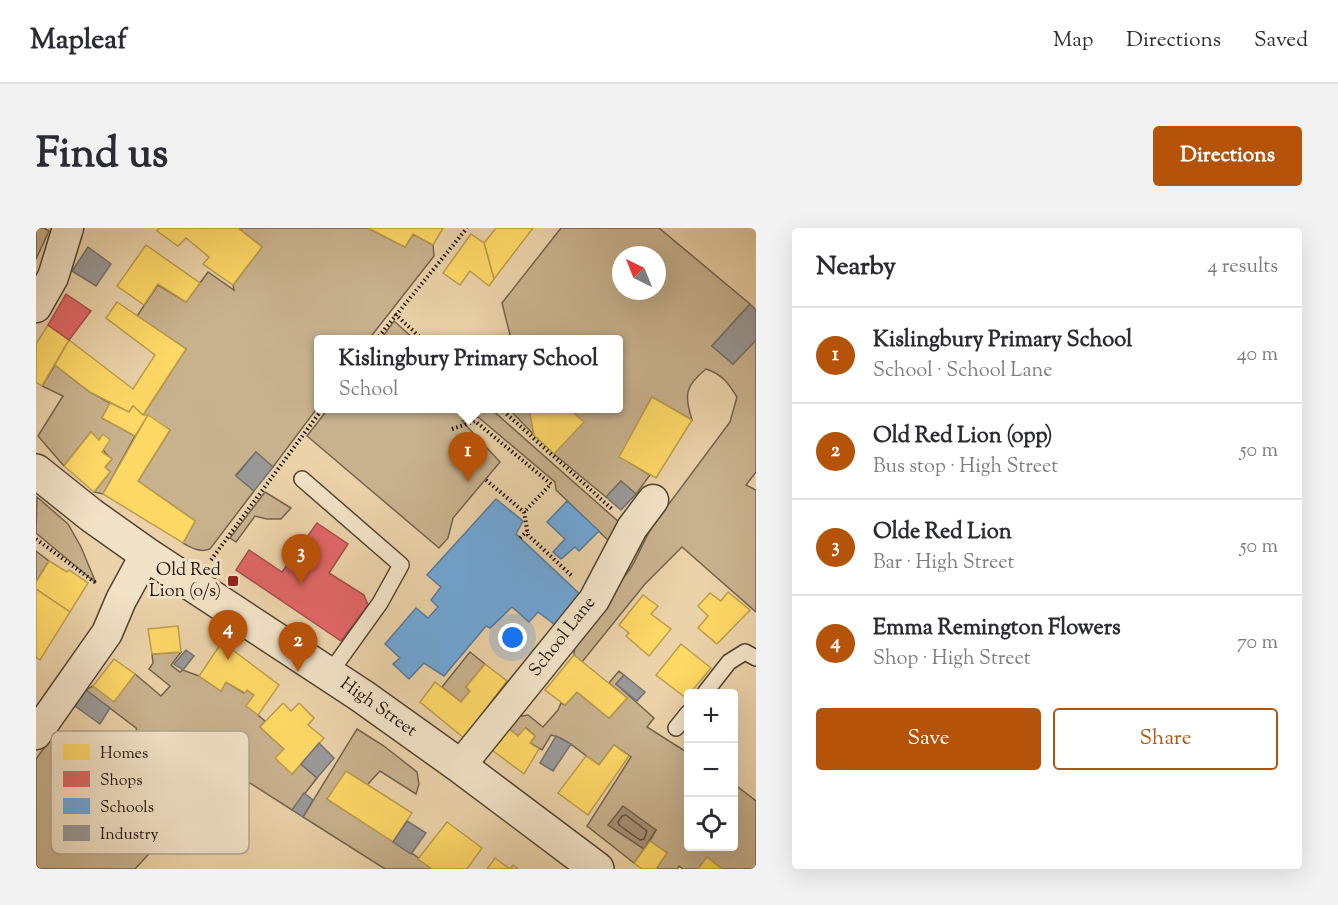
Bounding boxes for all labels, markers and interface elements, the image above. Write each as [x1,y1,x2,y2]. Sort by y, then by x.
text: Mapleaf [30,21,127,61]
text: Map [1053,26,1093,56]
text: Directions [1126,26,1221,56]
text: Saved [1254,26,1308,56]
text: Find us [36,126,168,186]
button: Directions [1153,126,1302,186]
north arrow [612,246,666,300]
text: Nearby [816,249,896,286]
text: 4 results [1207,253,1278,282]
text: Kislingbury Primary School [873,325,1132,357]
popup [314,335,623,413]
text: 1 [832,341,839,370]
text: 40 m [1237,341,1278,370]
text: Kislingbury Primary School [339,344,598,376]
text: School · School Lane [873,357,1053,386]
text: School [339,376,399,405]
text: Old Red Lion (opp) [873,421,1053,453]
pin: 1 [448,432,488,482]
text: 2 [831,437,840,466]
text: 50 m [1240,437,1278,466]
text: Bus stop · High Street [873,453,1058,482]
text: Olde Red Lion [873,517,1012,549]
text: 3 [831,533,840,562]
text: 50 m [1240,533,1278,562]
pin: 3 [282,534,320,584]
text: Bar · High Street [873,549,1014,578]
place label: Old Red Lion (o/s) [149,558,221,605]
marker: Old Red Lion (o/s) [226,574,240,588]
street label: School Lane [523,591,603,683]
pin: 4 [208,610,248,660]
text: Emma Remington Flowers [873,613,1121,645]
pin: 2 [278,622,318,672]
your location [498,623,527,652]
text: 4 [830,629,841,658]
text: 70 m [1237,629,1278,658]
text: Shop · High Street [873,645,1031,674]
street label: High Street [334,672,422,744]
map controls [684,689,738,851]
button: + [684,689,738,743]
button: Save [816,708,1041,770]
button: Share [1053,708,1278,770]
legend [51,731,249,854]
text: Homes [100,743,148,766]
button: − [684,743,738,797]
text: Shops [100,770,143,793]
text: Schools [100,797,154,820]
button: locate [684,797,738,851]
text: Industry [100,824,158,847]

